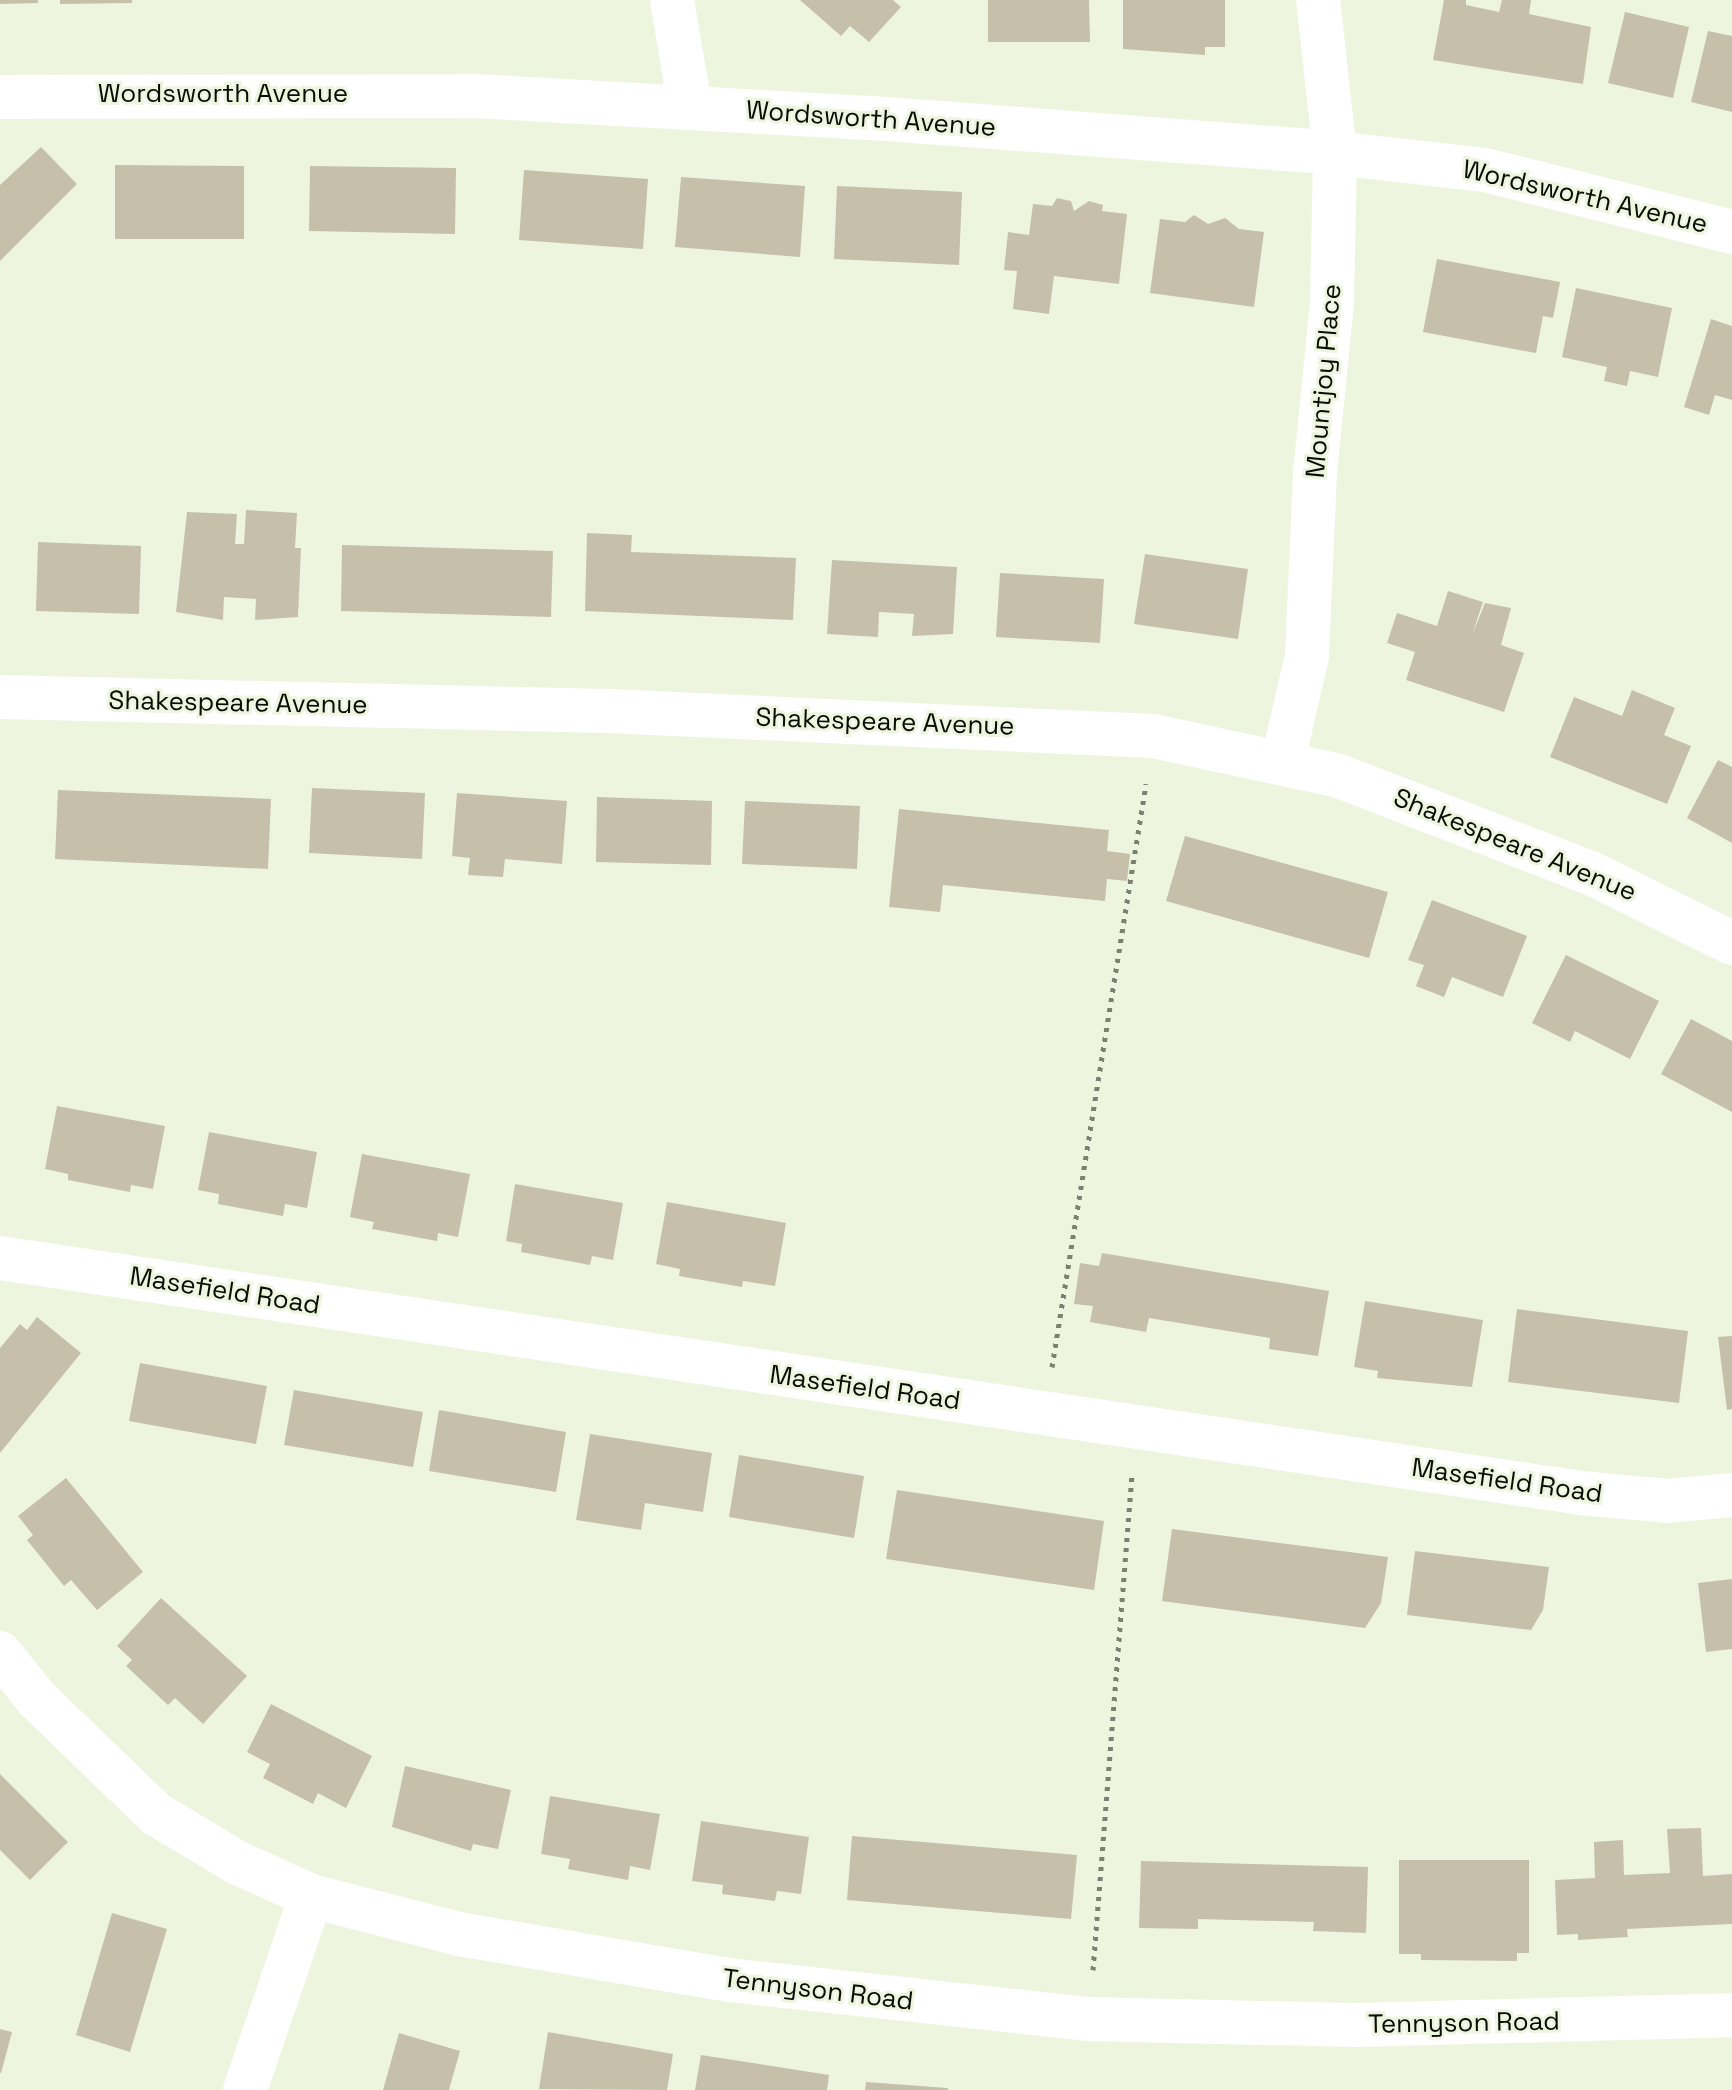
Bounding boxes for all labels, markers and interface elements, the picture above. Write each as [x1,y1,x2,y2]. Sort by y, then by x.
street label: Wordsworth Avenue [98,78,348,110]
street label: Wordsworth Avenue [745,95,997,143]
street label: Wordsworth Avenue [1459,154,1711,240]
street label: Mountjoy Place [1300,283,1348,479]
street label: Shakespeare Avenue [108,685,368,721]
street label: Shakespeare Avenue [755,702,1015,742]
street label: Shakespeare Avenue [1389,782,1641,908]
street label: Masefield Road [128,1261,322,1321]
street label: Masefield Road [768,1359,962,1417]
street label: Masefield Road [1410,1452,1604,1510]
street label: Tennyson Road [721,1963,915,2017]
street label: Tennyson Road [1368,2006,1560,2040]

